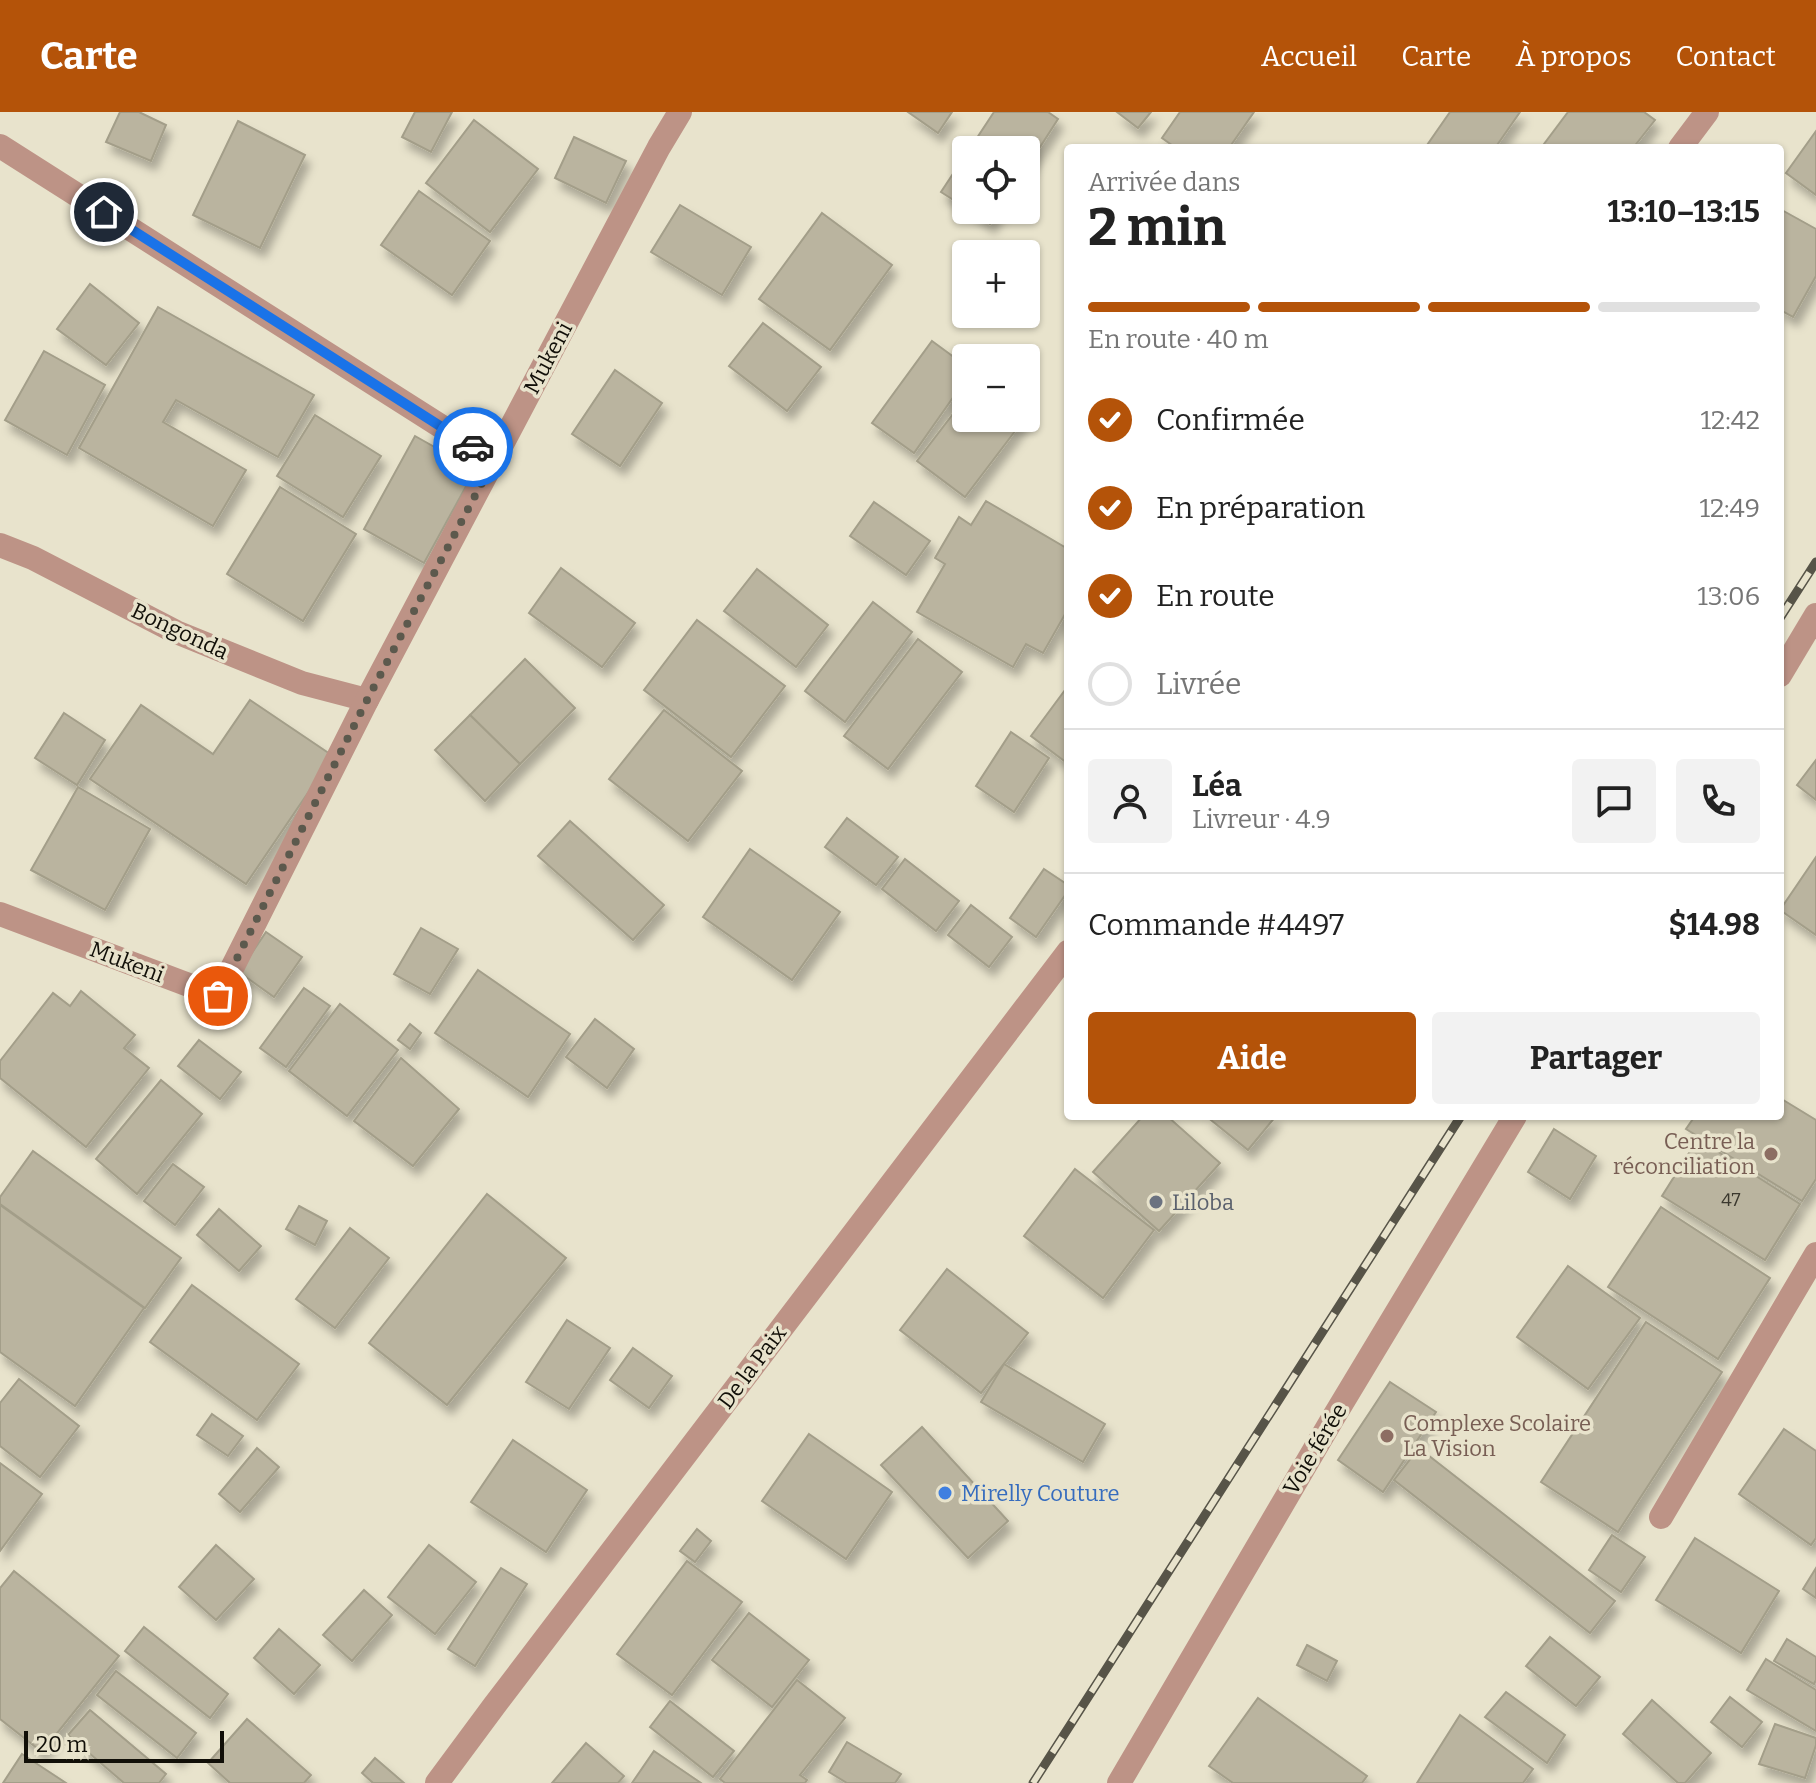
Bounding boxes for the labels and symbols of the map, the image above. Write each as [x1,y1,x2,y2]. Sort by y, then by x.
pin [70,178,138,246]
street label: Mukeni [518,317,578,399]
courier [433,407,513,487]
street label: Bongonda [127,597,233,665]
street label: Mukeni [86,936,168,989]
pin [184,962,252,1030]
place label: Centre la réconciliation [1613,1128,1755,1180]
marker: Centre la réconciliation [1762,1145,1780,1163]
place label: Liloba [1172,1189,1234,1216]
house number: 47 [1721,1189,1741,1211]
marker: Liloba [1147,1193,1165,1211]
street label: De la Paix [712,1320,792,1414]
street label: Voie férée [1277,1398,1353,1500]
place label: Complexe Scolaire La Vision [1403,1410,1591,1462]
marker: Complexe Scolaire La Vision [1378,1427,1396,1445]
place label: Mirelly Couture [961,1480,1120,1507]
marker: Mirelly Couture [936,1484,954,1502]
scale bar [24,1727,224,1763]

